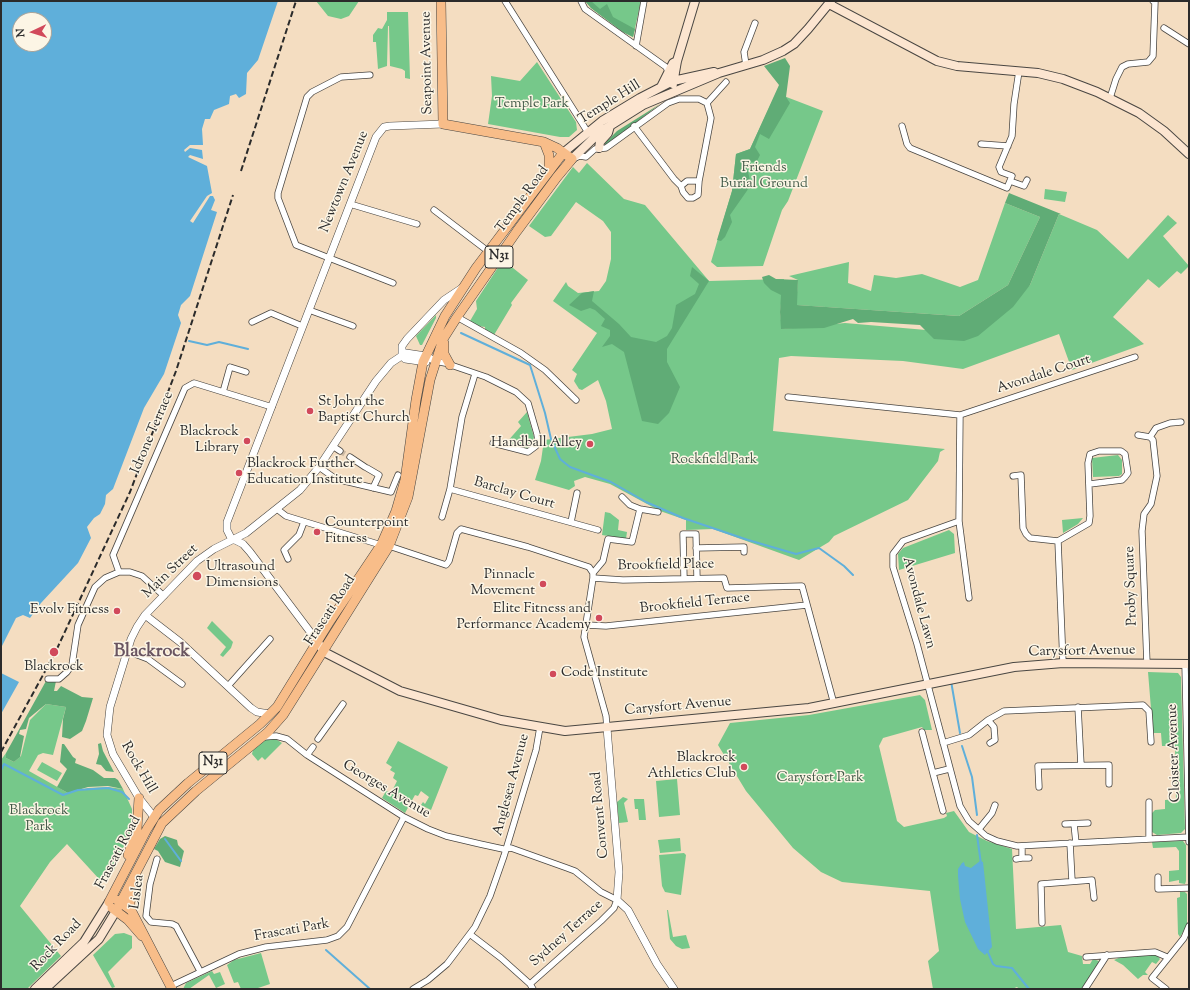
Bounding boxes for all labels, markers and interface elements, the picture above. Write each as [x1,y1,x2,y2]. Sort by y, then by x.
street label: Seapoint Avenue [419,11,437,115]
north arrow [12,12,52,52]
text: N [13,28,29,38]
street label: Temple Hill [576,77,644,129]
park label: Temple Park [495,97,569,113]
street label: Newtown Avenue [317,129,373,235]
park label: Friends Burial Ground [720,161,808,194]
street label: Temple Road [493,163,553,237]
road number: N31 [485,246,513,268]
street label: Avondale Court [995,352,1093,398]
street label: Idrone Terrace [128,389,178,477]
place label: St John the Baptist Church [318,395,410,428]
marker: St John the Baptist Church [305,406,315,416]
place label: Blackrock Library [180,425,239,458]
marker: Blackrock Library [242,436,252,446]
place label: Handball Alley [491,436,582,452]
marker: Handball Alley [585,439,595,449]
park label: Rockfield Park [671,453,757,469]
place label: Blackrock Further Education Institute [247,457,363,490]
marker: Blackrock Further Education Institute [234,468,244,478]
street label: Barclay Court [472,474,556,514]
place label: Counterpoint Fitness [325,516,409,548]
marker: Counterpoint Fitness [312,527,322,537]
street label: Main Street [140,541,202,603]
street label: Proby Square [1122,546,1142,626]
street label: Avondale Lawn [898,555,938,651]
street label: Brookfield Place [618,557,714,575]
place label: Ultrasound Dimensions [206,560,278,592]
place label: Pinnacle Movement [471,568,535,600]
marker: Ultrasound Dimensions [191,570,203,582]
street label: Frascati Road [302,573,360,649]
marker: Pinnacle Movement [538,579,548,589]
street label: Brookfield Terrace [639,590,751,618]
place label: Elite Fitness and Performance Academy [457,602,591,634]
place label: Evolv Fitness [30,603,109,619]
marker: Evolv Fitness [112,606,122,616]
marker: Elite Fitness and Performance Academy [594,613,604,623]
district label: Blackrock [114,642,190,664]
street label: Carysfort Avenue [1028,643,1136,661]
marker: Blackrock [48,646,60,658]
place label: Blackrock [24,660,84,676]
place label: Code Institute [561,666,648,682]
marker: Code Institute [548,669,558,679]
street label: Carysfort Avenue [624,694,732,720]
street label: Cloister Avenue [1165,703,1185,803]
street label: Anglesea Avenue [490,732,534,838]
street label: Rock Hill [116,739,160,797]
place label: Blackrock Athletics Club [647,751,736,784]
road number: N31 [199,752,227,774]
street label: Georges Avenue [339,757,433,823]
marker: Blackrock Athletics Club [739,762,749,772]
street label: Convent Road [589,771,613,859]
park label: Carysfort Park [776,771,864,787]
park label: Blackrock Park [9,804,69,836]
street label: Frascati Road [93,813,145,893]
street label: Lislea [127,874,149,910]
street label: Sydney Terrace [527,897,607,971]
street label: Frascati Park [253,916,331,946]
street label: Rock Road [28,917,86,975]

